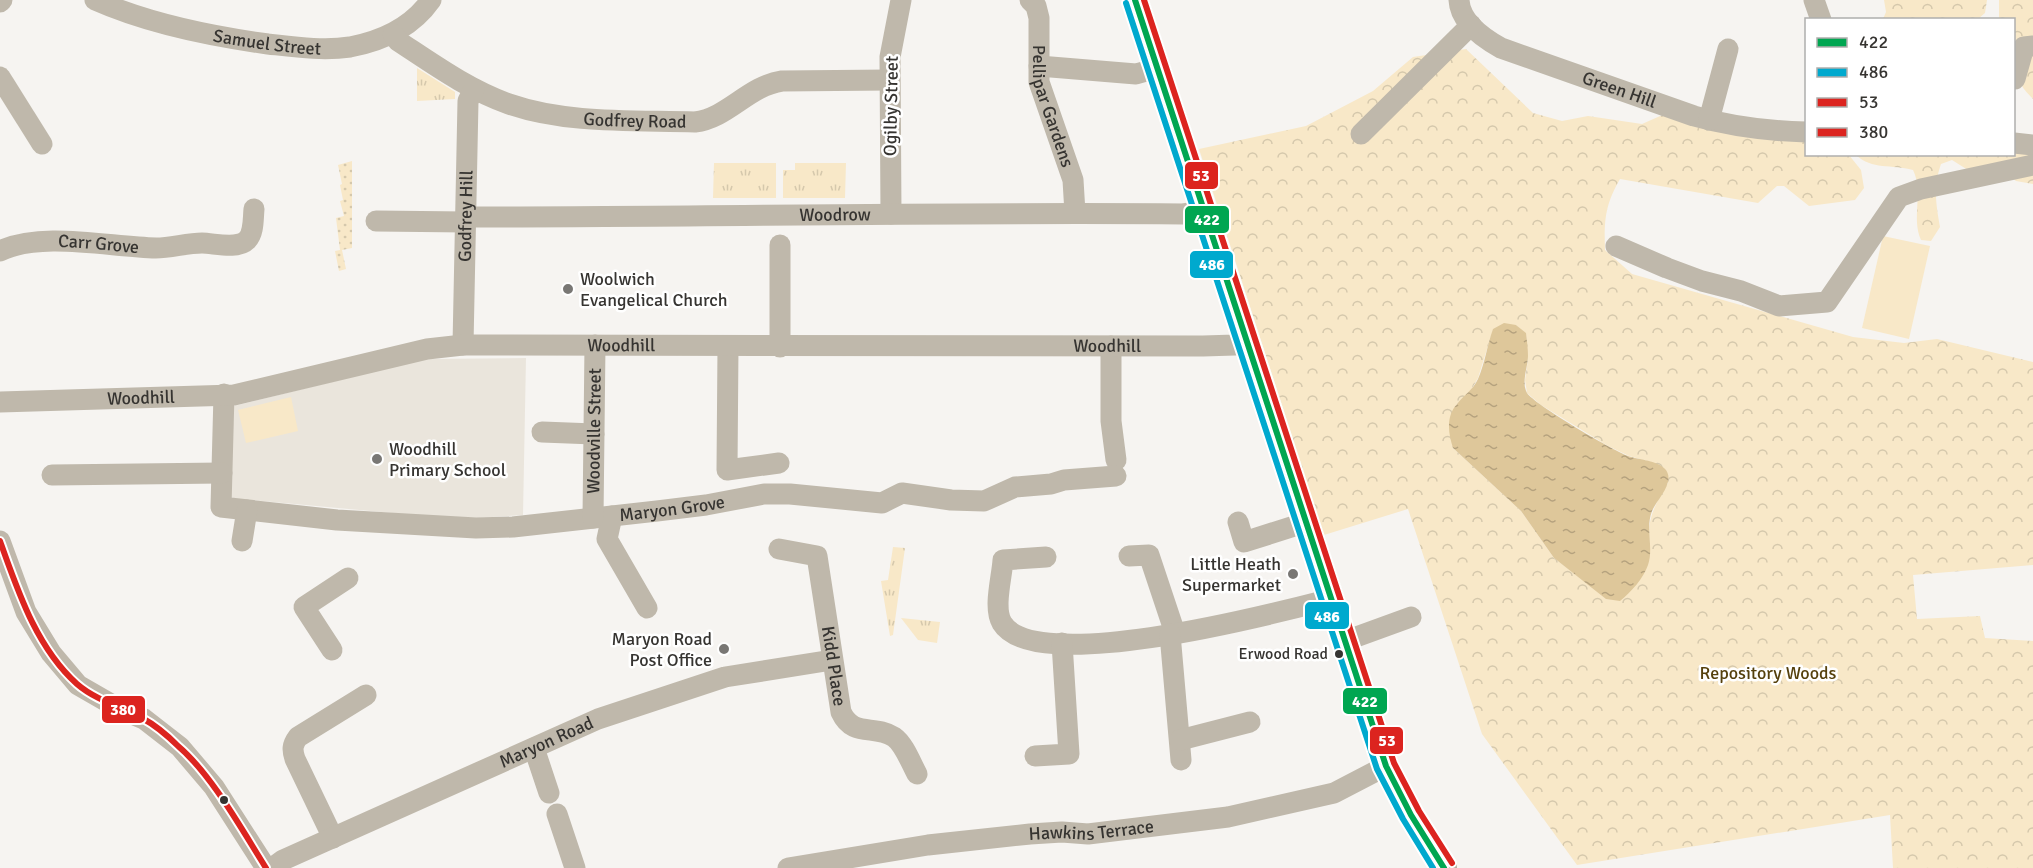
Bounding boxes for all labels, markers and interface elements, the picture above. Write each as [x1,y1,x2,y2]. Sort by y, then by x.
legend [1805,18,2015,156]
street label: Samuel Street [211,24,321,60]
text: 422 [1859,31,1888,53]
street label: Pellipar Gardens [1028,45,1079,170]
street label: Ogilby Street [879,56,903,156]
text: 486 [1859,61,1888,83]
street label: Green Hill [1579,67,1659,113]
text: 53 [1859,91,1878,113]
street label: Godfrey Road [583,108,687,133]
text: 380 [1859,121,1888,143]
line badge: 53 [1184,161,1219,190]
text: 53 [1192,166,1210,186]
street label: Godfrey Hill [454,170,478,262]
street label: Woodrow [799,203,871,226]
line badge: 422 [1184,205,1230,234]
text: 422 [1194,210,1220,230]
street label: Carr Grove [58,230,140,258]
line badge: 486 [1189,250,1234,279]
text: 486 [1199,255,1225,275]
place label: Woolwich Evangelical Church [580,268,728,311]
marker: Woolwich Evangelical Church [561,282,575,296]
street label: Woodhill [587,334,655,356]
street label: Woodhill [1073,335,1141,357]
street label: Woodville Street [582,368,606,494]
street label: Woodhill [107,386,175,410]
place label: Woodhill Primary School [389,438,506,481]
marker: Woodhill Primary School [370,452,384,466]
street label: Maryon Grove [618,491,727,526]
place label: Little Heath Supermarket [1182,553,1281,596]
marker: Little Heath Supermarket [1286,567,1300,581]
line badge: 486 [1304,601,1350,630]
text: 486 [1314,607,1340,627]
street label: Kidd Place [817,625,851,708]
place label: Maryon Road Post Office [611,628,712,671]
marker: Maryon Road Post Office [717,642,731,656]
place label: Erwood Road [1238,644,1328,664]
marker: Erwood Road [1333,648,1345,660]
park label: Repository Woods [1700,662,1837,684]
line badge: 422 [1342,687,1388,715]
text: 422 [1352,692,1378,712]
line badge: 380 [101,695,146,724]
text: 380 [110,700,136,720]
street label: Maryon Road [496,712,597,773]
line badge: 53 [1369,726,1404,755]
text: 53 [1378,731,1396,751]
unlabelled marker [218,794,230,806]
street label: Hawkins Terrace [1028,815,1155,845]

